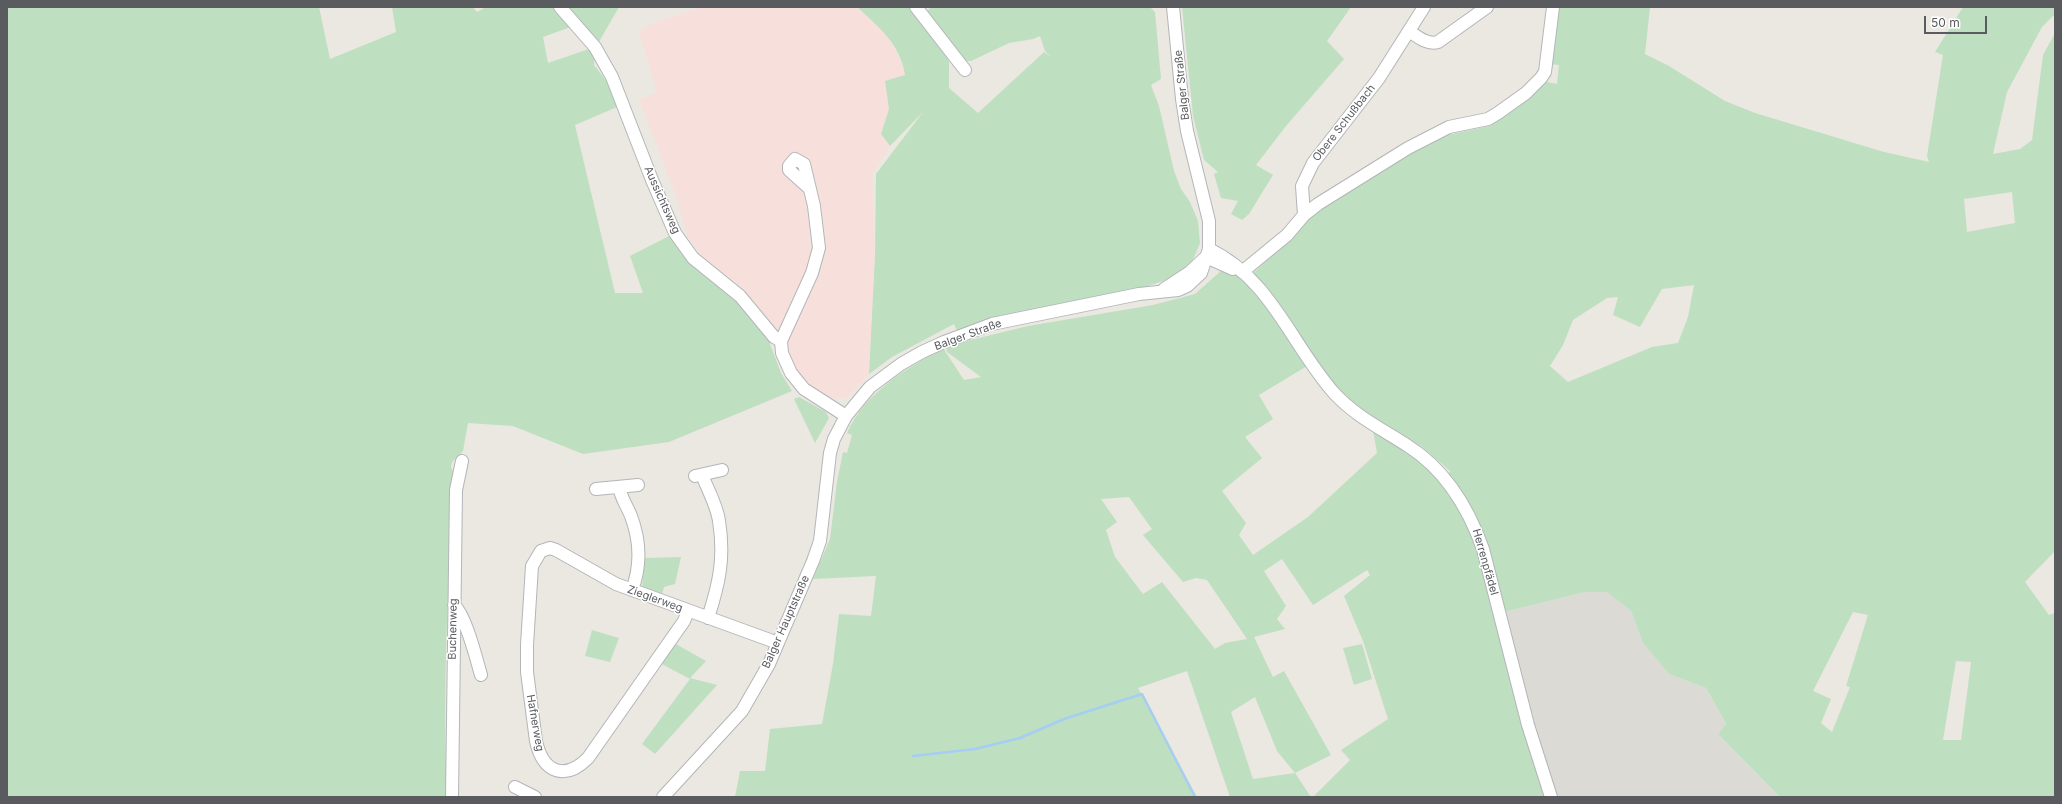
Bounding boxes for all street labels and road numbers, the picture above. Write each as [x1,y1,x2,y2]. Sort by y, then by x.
street label: Balger Straße [1172,49,1192,121]
street label: Obere Schußbach [1310,82,1378,164]
street label: Aussichtsweg [641,164,683,236]
street label: Balger Straße [933,317,1003,353]
street label: Herrenpfädel [1469,527,1501,597]
street label: Balger Hauptstraße [760,573,812,671]
street label: Zieglerweg [625,583,685,615]
street label: Buchenweg [446,598,460,660]
street label: Hafnerweg [524,694,546,752]

